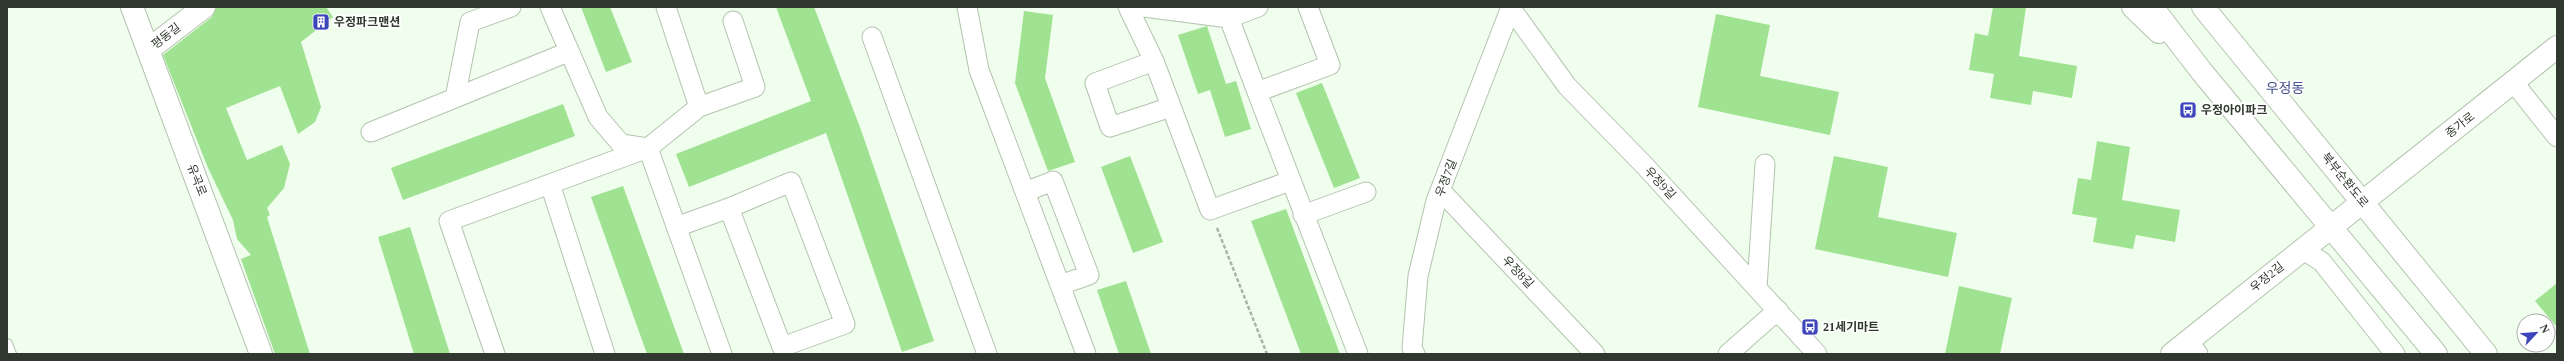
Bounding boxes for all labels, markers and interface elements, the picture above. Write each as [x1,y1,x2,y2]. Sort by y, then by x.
building icon: 우정파크맨션 [311,12,331,32]
place label: 우정파크맨션 [334,15,400,29]
street label: 평동길 [149,20,183,52]
district label: 우정동 [2266,81,2304,96]
bus stop icon: 우정아이파크 [2178,100,2198,120]
place label: 우정아이파크 [2201,103,2267,117]
street label: 종가로 [2443,109,2477,141]
street label: 북부순환도로 [2319,150,2371,210]
street label: 우정7길 [1432,157,1460,199]
street label: 유곡로 [185,162,209,198]
street label: 우정9길 [1642,164,1678,202]
street label: 우정8길 [1499,253,1537,291]
street label: 우정2길 [2247,259,2287,295]
north arrow [2516,313,2556,353]
bus stop icon: 21세기마트 [1800,317,1820,337]
place label: 21세기마트 [1823,320,1879,334]
text: N [2538,322,2552,335]

